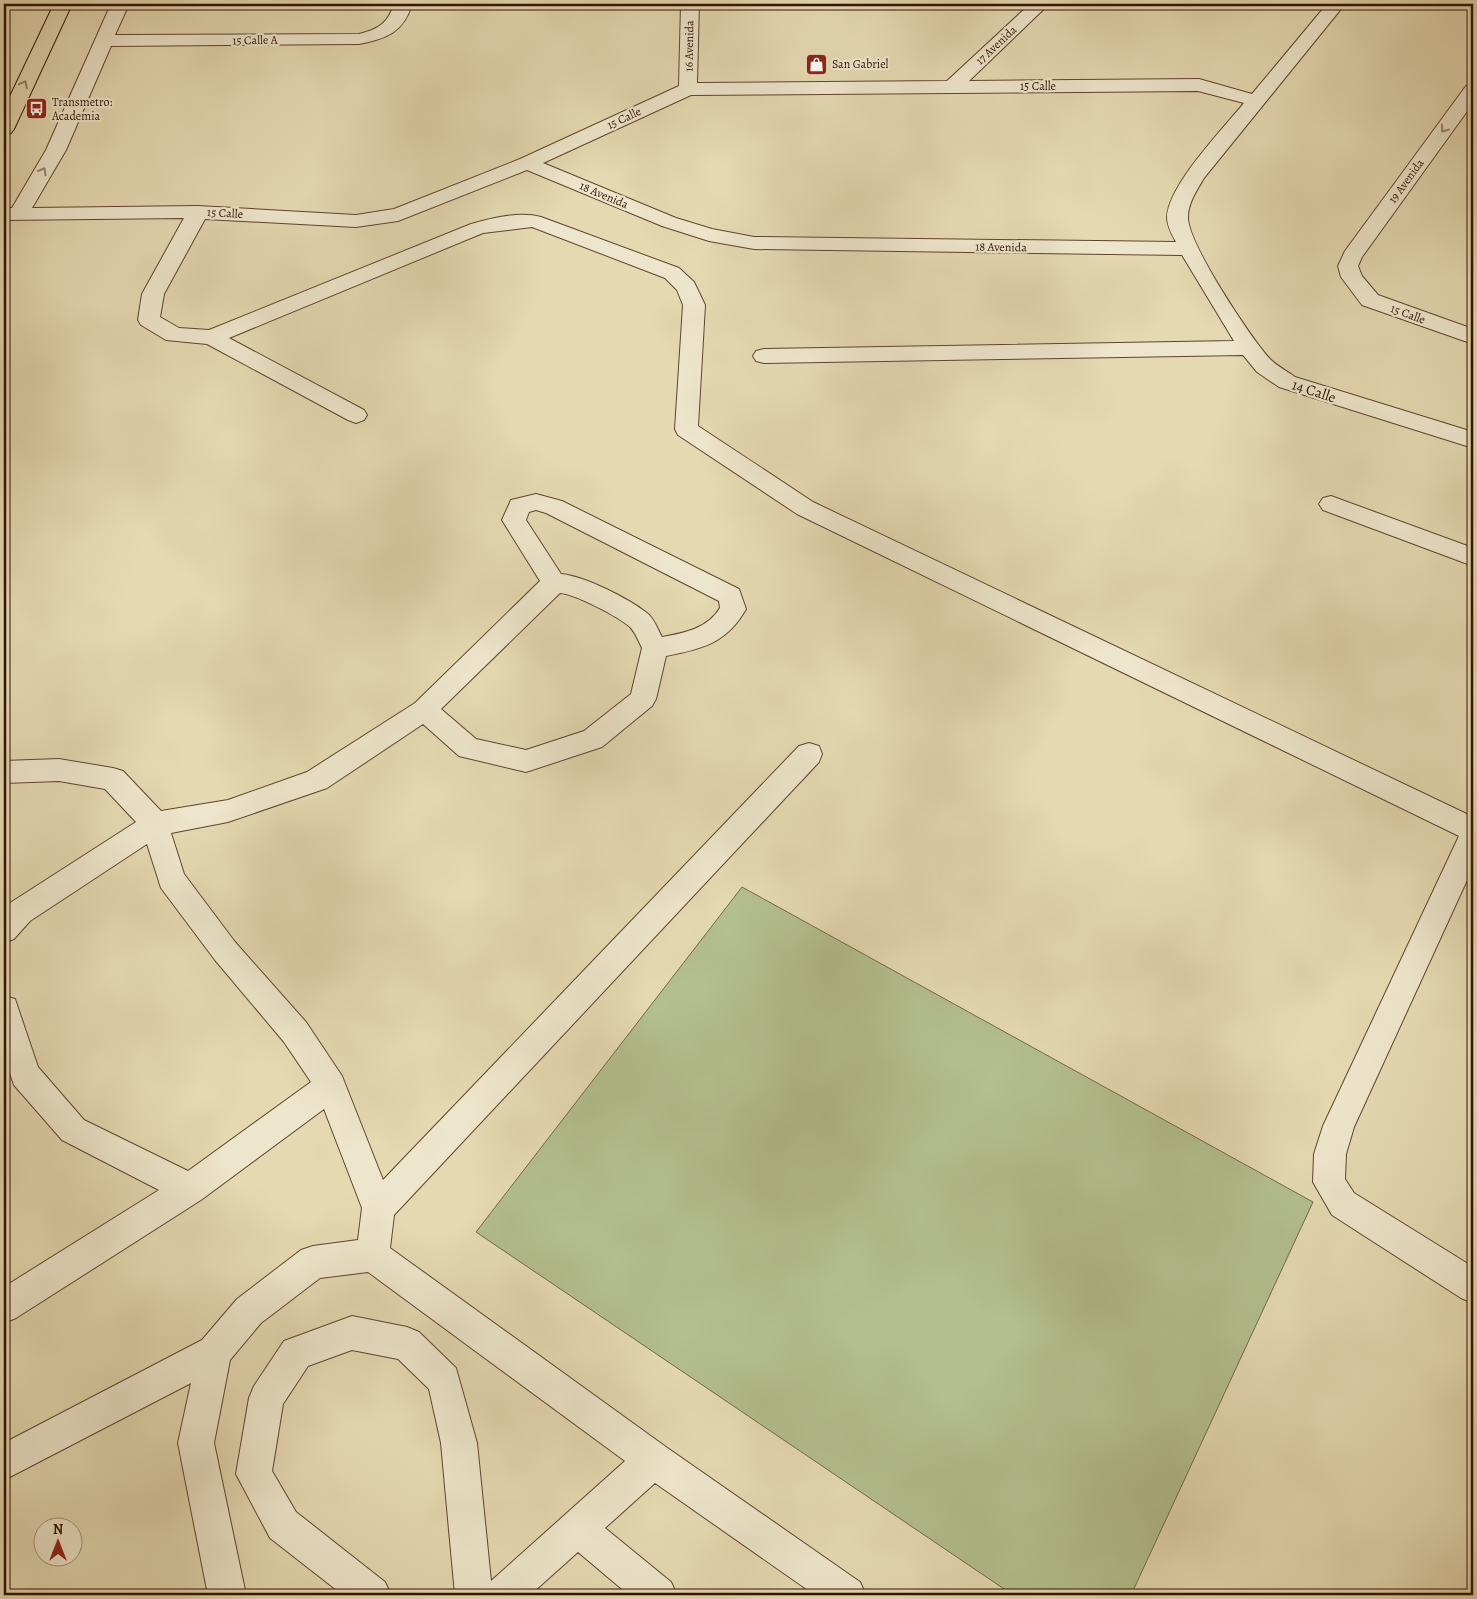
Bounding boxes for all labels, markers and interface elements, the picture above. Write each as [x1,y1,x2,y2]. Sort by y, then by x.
street label: 16 Avenida [681,20,697,72]
street label: 17 Avenida [972,22,1020,68]
street label: 15 Calle A [232,32,279,48]
shop icon: San Gabriel [804,52,828,76]
place label: San Gabriel [832,56,889,72]
street label: 15 Calle [1020,78,1056,94]
one-way arrow [17,81,27,90]
place label: Transmetro: Academia [51,94,112,124]
bus stop icon: Transmetro: Academia [24,97,48,121]
street label: 15 Calle [604,103,644,133]
one-way arrow [1441,123,1450,133]
street label: 19 Avenida [1384,155,1428,206]
one-way arrow [37,168,47,177]
street label: 18 Avenida [577,178,631,213]
street label: 15 Calle [207,204,243,222]
street label: 18 Avenida [975,239,1027,255]
street label: 15 Calle [1388,300,1428,328]
street label: 14 Calle [1289,374,1339,408]
north arrow [32,1516,82,1566]
text: N [53,1520,63,1539]

